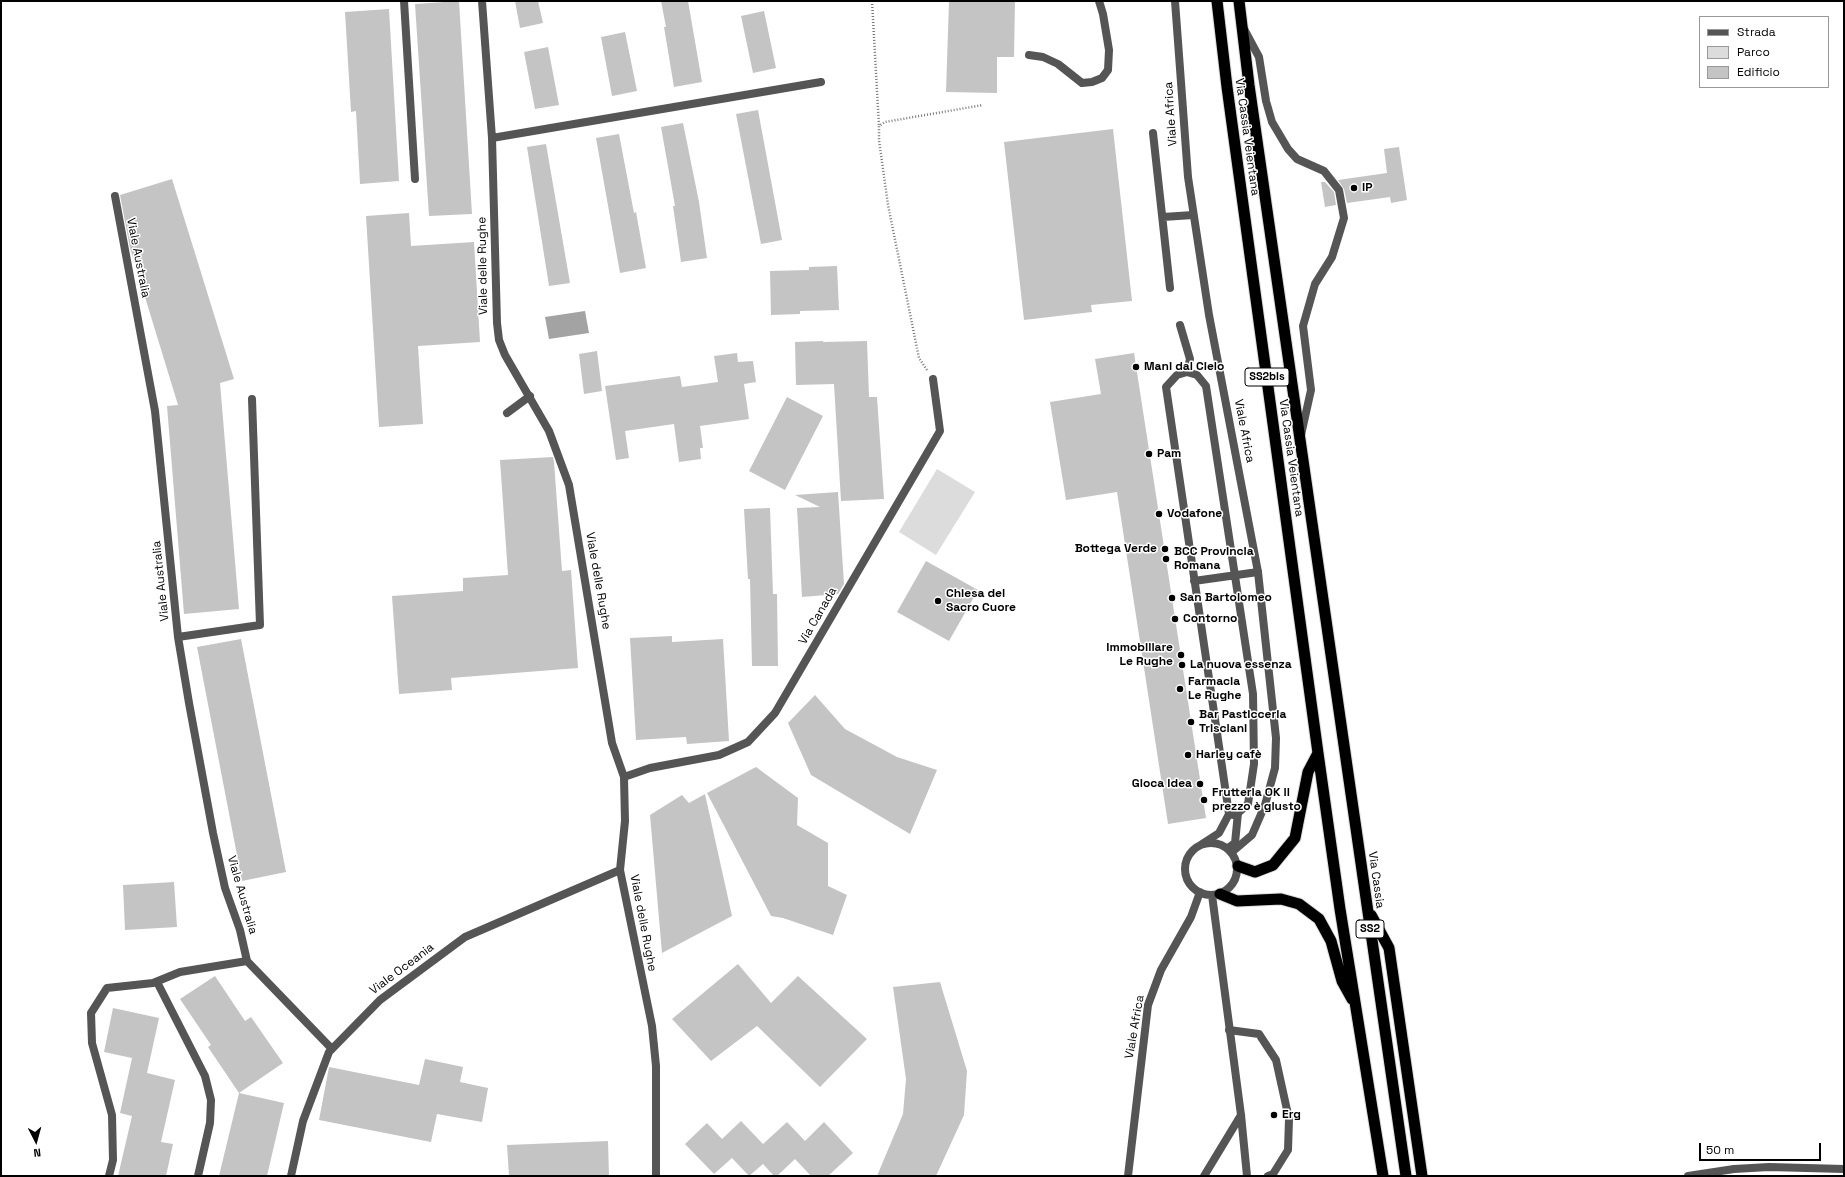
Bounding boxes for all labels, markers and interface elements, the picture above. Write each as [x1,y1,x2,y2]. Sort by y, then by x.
legend [1699,16,1829,88]
text: Strada [1737,24,1776,40]
text: Parco [1737,44,1770,60]
text: Edificio [1737,64,1780,80]
street label: Via Cassia Veientana [1232,77,1262,197]
street label: Viale Africa [1162,81,1180,147]
place label: IP [1362,181,1372,195]
marker: IP [1349,183,1359,193]
street label: Viale Australia [123,217,153,299]
street label: Viale delle Rughe [475,217,491,315]
place label: Mani dal Cielo [1144,360,1224,374]
marker: Mani dal Cielo [1131,362,1141,372]
road number: SS2bis [1245,368,1289,386]
street label: Viale Africa [1231,398,1257,464]
street label: Via Cassia Veientana [1276,398,1306,518]
place label: Pam [1157,447,1181,461]
marker: Pam [1144,449,1154,459]
place label: Vodafone [1167,507,1222,521]
marker: Vodafone [1154,509,1164,519]
street label: Viale delle Rughe [582,531,614,631]
street label: Viale Australia [150,540,172,622]
place label: Bottega Verde [1075,542,1157,556]
marker: Bottega Verde [1160,544,1170,554]
place label: BCC Provincia Romana [1174,545,1254,573]
marker: BCC Provincia Romana [1161,554,1171,564]
street label: Via Canada [796,585,840,647]
place label: Chiesa del Sacro Cuore [946,587,1016,615]
place label: San Bartolomeo [1180,591,1272,605]
marker: San Bartolomeo [1167,593,1177,603]
marker: Chiesa del Sacro Cuore [933,596,943,606]
place label: Contorno [1183,612,1237,626]
marker: Contorno [1170,614,1180,624]
place label: Immobiliare Le Rughe [1106,641,1173,669]
marker: Immobiliare Le Rughe [1176,650,1186,660]
place label: La nuova essenza [1190,658,1292,672]
marker: La nuova essenza [1177,660,1187,670]
place label: Farmacia Le Rughe [1188,675,1241,703]
marker: Farmacia Le Rughe [1175,684,1185,694]
place label: Bar Pasticceria Trisciani [1199,708,1286,736]
marker: Bar Pasticceria Trisciani [1186,717,1196,727]
place label: Harley cafè [1196,748,1262,762]
marker: Harley cafè [1183,750,1193,760]
place label: Gioca Idea [1132,777,1192,791]
marker: Gioca Idea [1195,779,1205,789]
place label: Frutteria OK il prezzo è giusto [1212,786,1301,814]
marker: Frutteria OK il prezzo è giusto [1199,795,1209,805]
street label: Via Cassia [1365,851,1387,909]
street label: Viale Australia [224,854,260,936]
street label: Viale delle Rughe [627,873,659,973]
road number: SS2 [1356,920,1384,938]
street label: Viale Oceania [367,940,437,998]
street label: Viale Africa [1122,994,1148,1060]
place label: Erg [1282,1108,1301,1122]
marker: Erg [1269,1110,1279,1120]
north arrow [16,1121,56,1161]
scale bar [1701,1135,1823,1161]
text: 50 m [1706,1142,1734,1158]
text: N [33,1146,42,1160]

